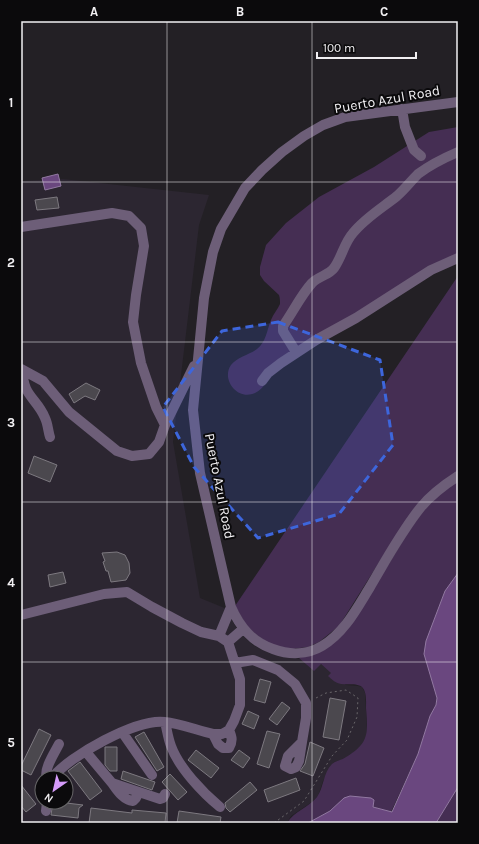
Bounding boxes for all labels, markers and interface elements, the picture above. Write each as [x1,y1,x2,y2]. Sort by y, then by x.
text: A [90,4,98,19]
text: B [236,4,244,19]
text: C [380,4,388,19]
scale bar [317,34,416,60]
text: 100 m [323,41,355,55]
street label: Puerto Azul Road [333,82,441,117]
text: 1 [9,95,13,110]
text: 2 [7,255,15,270]
text: 3 [7,415,15,430]
street label: Puerto Azul Road [201,432,238,540]
text: 4 [7,575,15,590]
text: 5 [7,735,15,750]
north arrow [34,770,74,810]
text: N [42,790,56,805]

